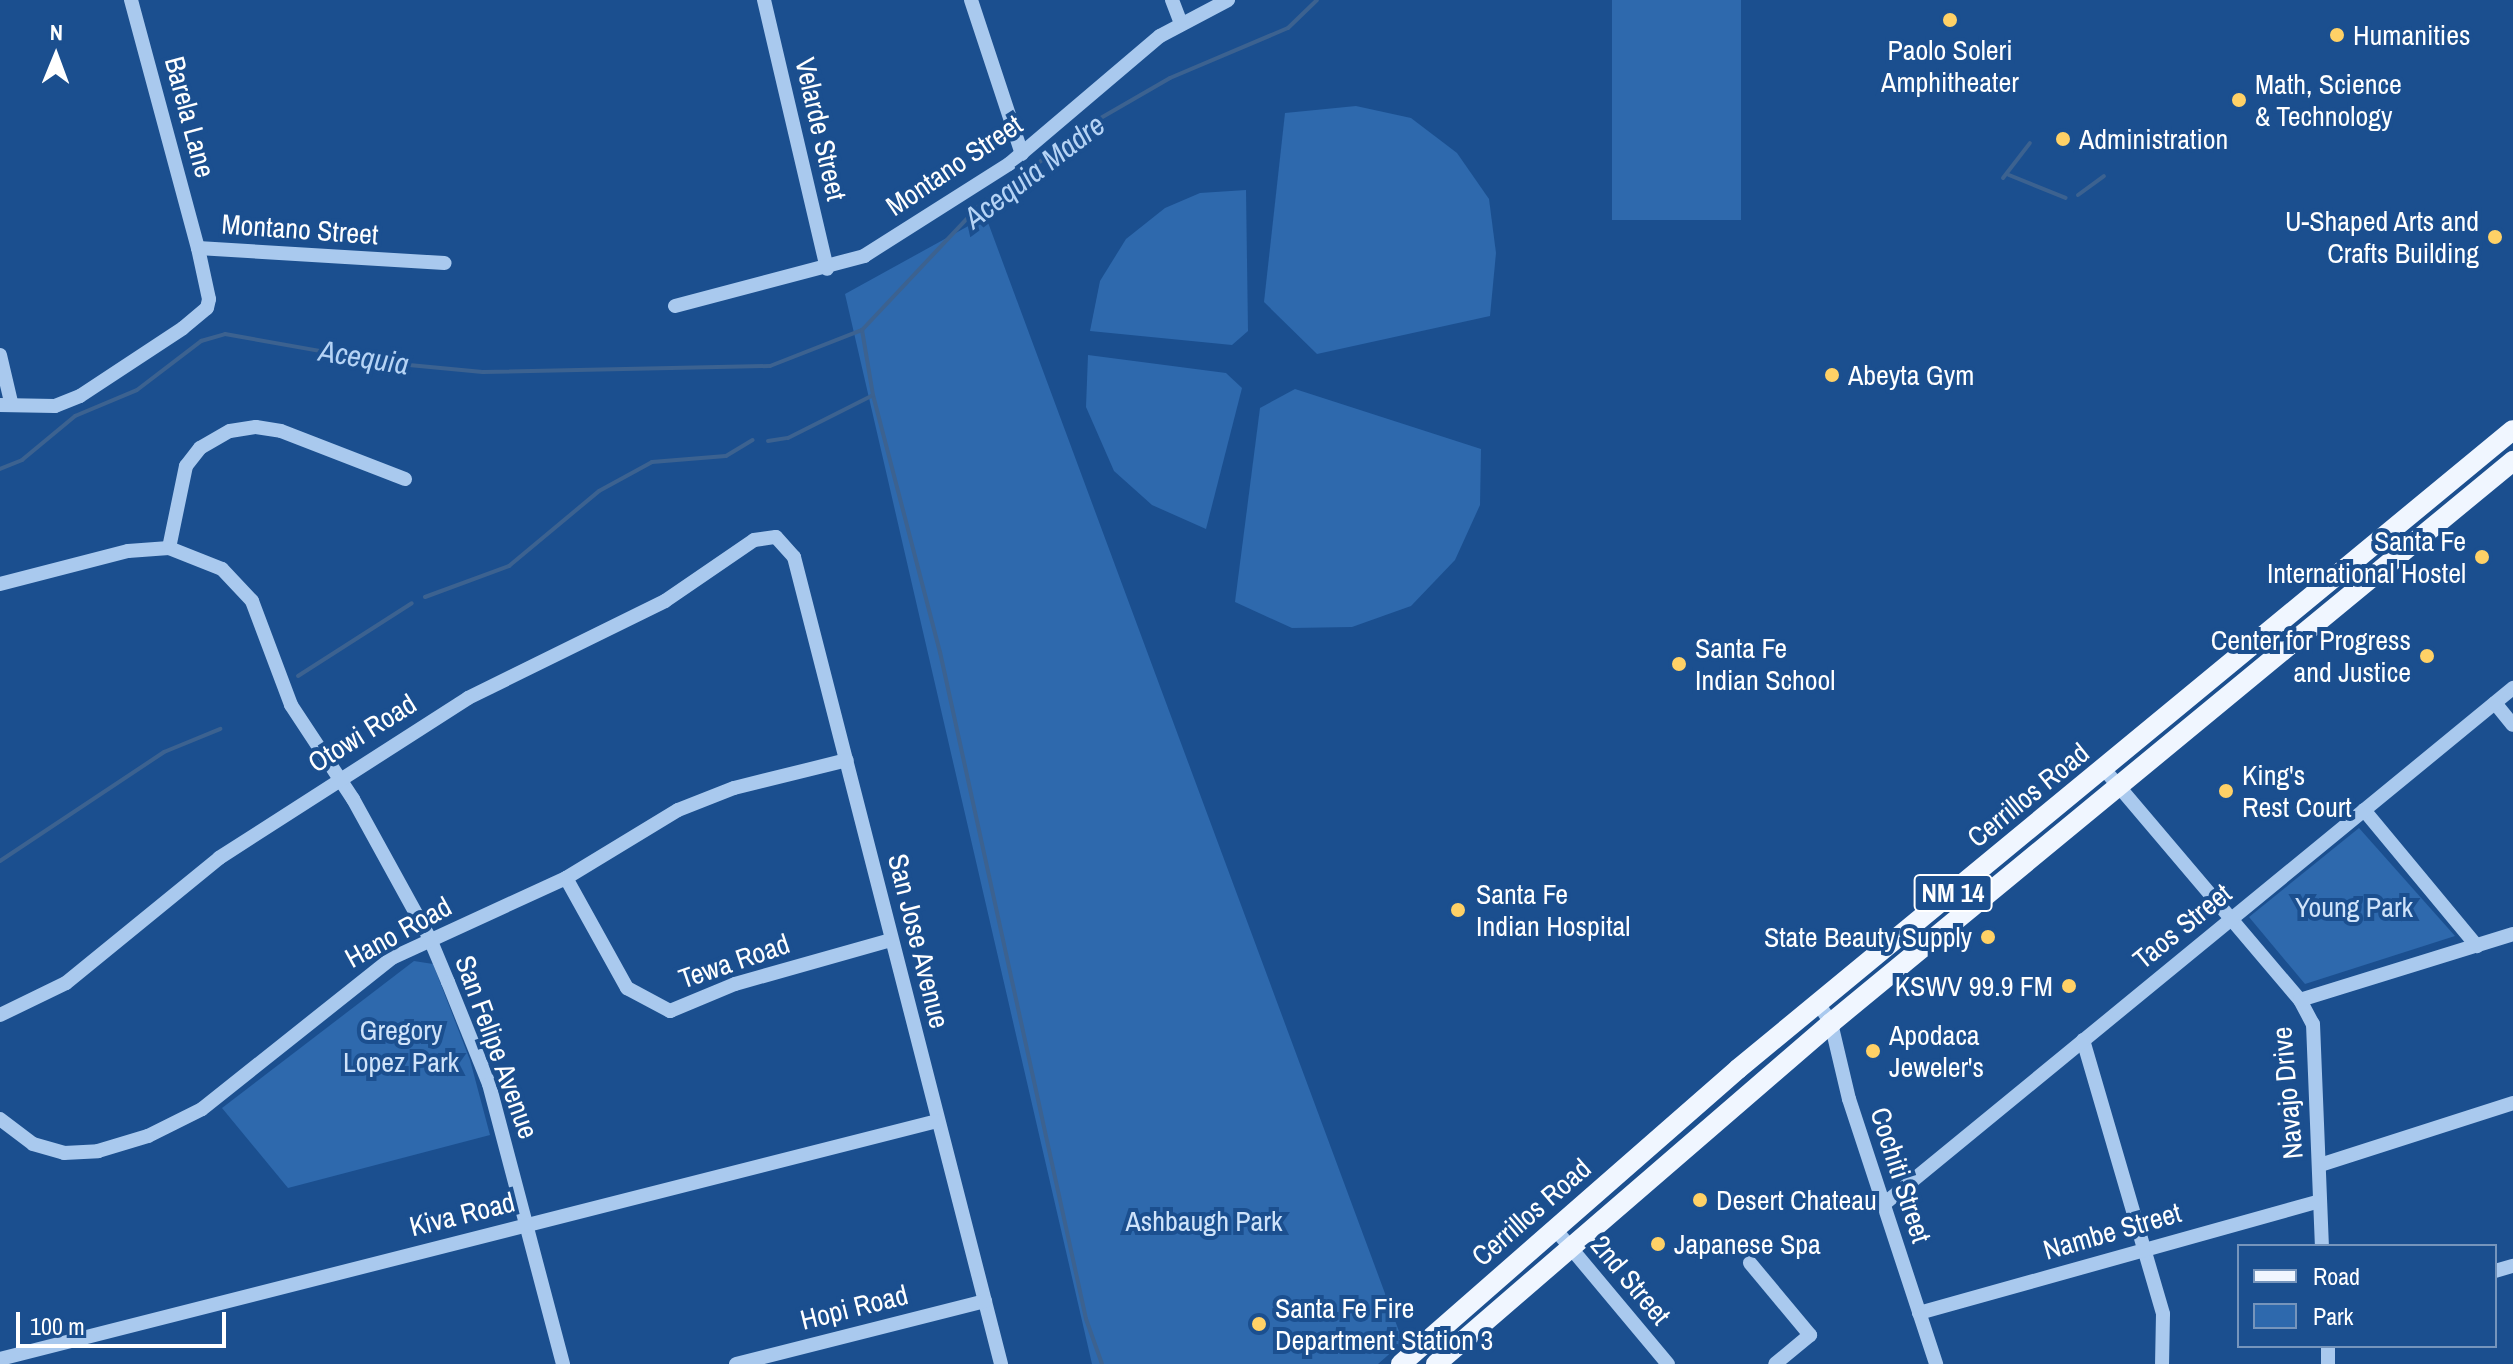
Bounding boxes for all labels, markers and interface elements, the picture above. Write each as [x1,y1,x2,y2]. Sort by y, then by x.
marker: Paolo Soleri Amphitheater [1941,11,1959,29]
north arrow [16,16,96,96]
text: N [50,17,63,47]
place label: Humanities [2353,18,2470,52]
marker: Humanities [2328,26,2346,44]
place label: Paolo Soleri Amphitheater [1881,33,2019,99]
street label: Barela Lane [158,53,222,181]
street label: Velarde Street [788,54,854,204]
place label: Math, Science & Technology [2255,67,2402,133]
marker: Math, Science & Technology [2230,91,2248,109]
water label: Acequia Madre [957,106,1111,236]
street label: Montano Street [880,107,1028,223]
place label: Administration [2079,122,2228,156]
marker: Administration [2054,130,2072,148]
place label: U-Shaped Arts and Crafts Building [2284,204,2479,270]
street label: Montano Street [221,207,379,251]
marker: U-Shaped Arts and Crafts Building [2486,228,2504,246]
water label: Acequia [317,332,411,382]
place label: Abeyta Gym [1848,358,1974,392]
marker: Abeyta Gym [1823,366,1841,384]
place label: Santa Fe International Hostel [2267,524,2466,590]
marker: Santa Fe International Hostel [2473,548,2491,566]
place label: Center for Progress and Justice [2211,623,2411,689]
place label: Santa Fe Indian School [1695,631,1835,697]
marker: Center for Progress and Justice [2418,647,2436,665]
marker: Santa Fe Indian School [1670,655,1688,673]
street label: Otowi Road [302,687,422,779]
street label: Cerrillos Road [1960,736,2096,854]
place label: King's Rest Court [2242,758,2352,824]
marker: King's Rest Court [2217,782,2235,800]
street label: San Jose Avenue [881,850,957,1032]
road number: NM 14 [1913,871,1993,915]
street label: Taos Street [2126,876,2238,976]
place label: Santa Fe Indian Hospital [1476,877,1630,943]
street label: Hano Road [339,889,457,975]
park label: Young Park [2295,890,2413,924]
marker: Santa Fe Indian Hospital [1447,899,1469,921]
place label: State Beauty Supply [1764,920,1972,954]
street label: Tewa Road [674,926,794,996]
marker: State Beauty Supply [1979,928,1997,946]
street label: San Felipe Avenue [448,950,546,1144]
place label: KSWV 99.9 FM [1895,969,2053,1003]
marker: KSWV 99.9 FM [2060,977,2078,995]
park label: Gregory Lopez Park [343,1013,459,1079]
place label: Apodaca Jeweler's [1889,1018,1984,1084]
street label: Navajo Drive [2264,1025,2310,1161]
marker: Apodaca Jeweler's [1864,1042,1882,1060]
street label: Cochiti Street [1863,1103,1939,1247]
street label: Cerrillos Road [1465,1151,1597,1273]
place label: Desert Chateau [1716,1183,1877,1217]
street label: Kiva Road [406,1185,518,1243]
marker: Desert Chateau [1691,1191,1709,1209]
street label: Nambe Street [2039,1195,2185,1267]
park label: Ashbaugh Park [1126,1204,1282,1238]
place label: Japanese Spa [1674,1227,1821,1261]
street label: 2nd Street [1584,1229,1678,1331]
marker: Japanese Spa [1649,1235,1667,1253]
legend [2237,1244,2497,1348]
text: Road [2313,1260,2360,1292]
street label: Hopi Road [797,1277,911,1337]
place label: Santa Fe Fire Department Station 3 [1275,1291,1493,1357]
scale bar [20,1296,230,1346]
text: Park [2313,1300,2353,1332]
text: 100 m [30,1310,85,1342]
marker: Santa Fe Fire Department Station 3 [1250,1315,1268,1333]

